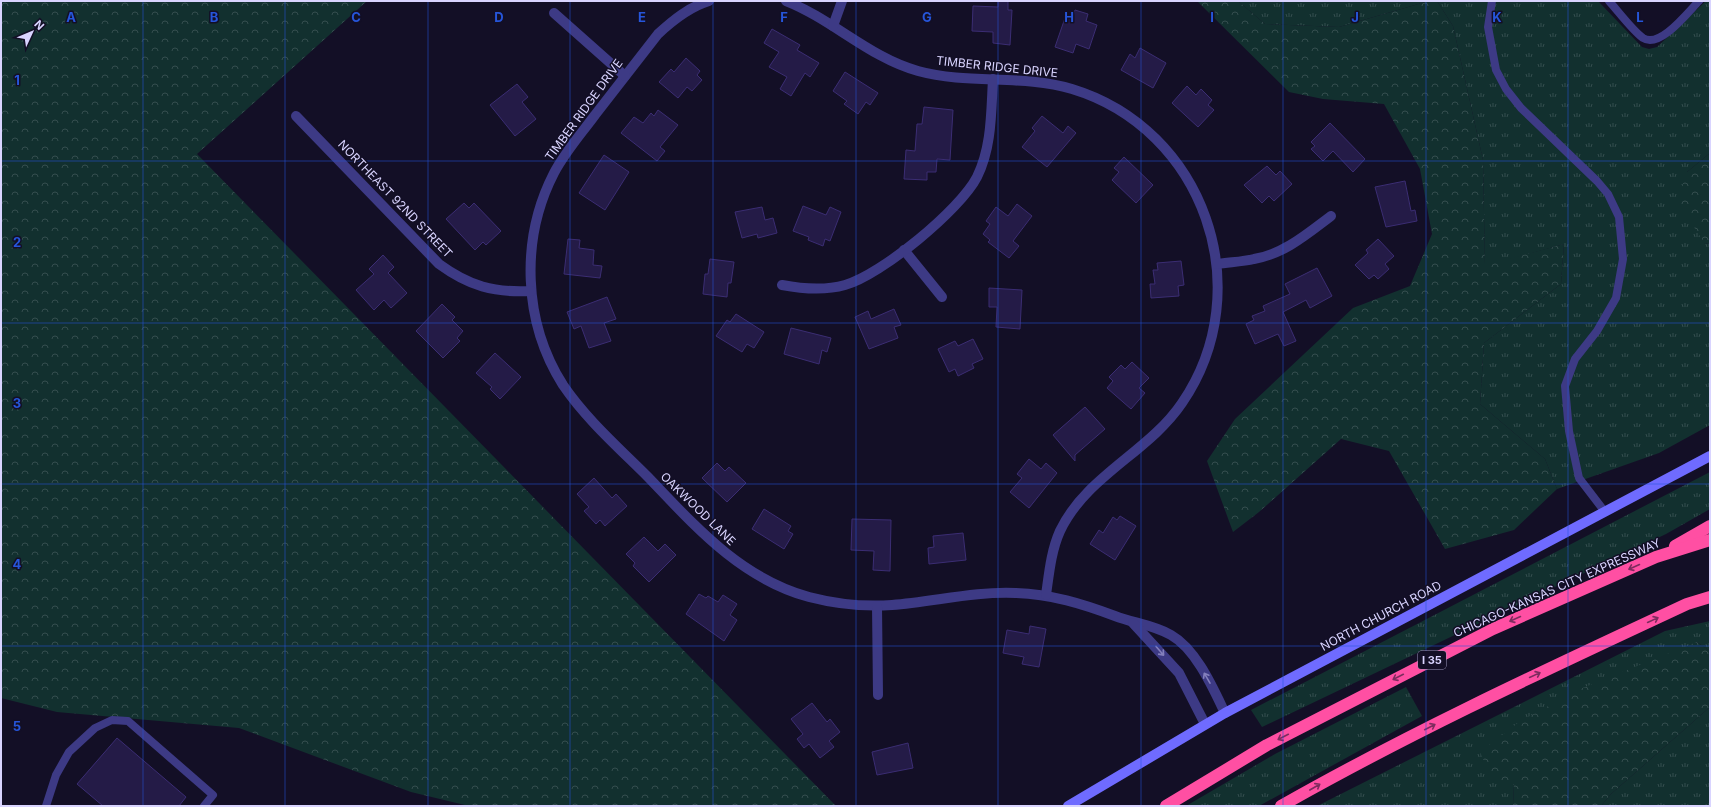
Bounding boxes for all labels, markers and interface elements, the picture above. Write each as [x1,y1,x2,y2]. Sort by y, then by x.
text: A [66,9,76,25]
text: B [210,9,219,25]
text: C [351,9,361,25]
text: D [494,9,504,25]
text: E [638,9,646,25]
text: F [780,9,788,25]
text: G [922,9,932,25]
text: H [1064,9,1074,25]
text: I [1210,9,1214,25]
text: J [1351,9,1359,25]
text: K [1492,9,1502,25]
text: L [1636,9,1644,25]
north arrow [12,12,52,52]
text: N [31,17,47,33]
street label: TIMBER RIDGE DRIVE [935,53,1059,80]
street label: TIMBER RIDGE DRIVE [542,56,626,164]
text: 1 [14,72,20,88]
street label: NORTHEAST 92ND STREET [335,137,456,261]
text: 2 [13,234,21,250]
text: 3 [13,395,21,411]
street label: OAKWOOD LANE [658,469,739,548]
street label: CHICAGO-KANSAS CITY EXPRESSWAY [1451,535,1663,640]
text: 4 [13,556,22,572]
one-way arrow [1628,564,1640,571]
street label: NORTH CHURCH ROAD [1318,577,1444,654]
one-way arrow [1509,616,1521,623]
one-way arrow [1646,616,1658,623]
one-way arrow [1156,645,1165,656]
road number: I 35 [1418,651,1446,669]
one-way arrow [1529,671,1541,678]
one-way arrow [1203,672,1210,684]
one-way arrow [1393,674,1405,682]
text: 5 [13,718,21,734]
one-way arrow [1424,722,1436,730]
one-way arrow [1277,734,1289,741]
one-way arrow [1309,782,1321,790]

